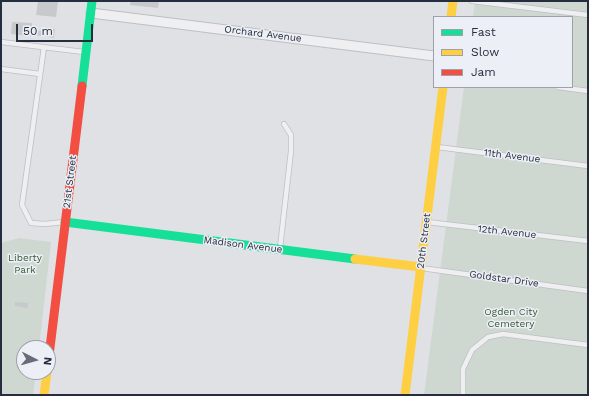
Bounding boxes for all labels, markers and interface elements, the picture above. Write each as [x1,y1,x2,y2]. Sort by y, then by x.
scale bar [18,16,95,42]
legend [433,16,573,88]
street label: Orchard Avenue [224,23,302,45]
text: 50 m [23,24,53,38]
text: Fast [471,25,496,39]
text: Slow [471,45,499,59]
text: Jam [471,65,496,79]
street label: 11th Avenue [483,147,541,165]
street label: 21st Street [61,155,79,209]
street label: 20th Street [415,213,433,269]
street label: 12th Avenue [477,223,537,241]
street label: Madison Avenue [203,234,283,256]
park label: Liberty Park [8,252,42,276]
street label: Goldstar Drive [468,268,540,290]
park label: Ogden City Cemetery [484,306,538,330]
north arrow [16,340,56,380]
text: N [41,356,54,366]

